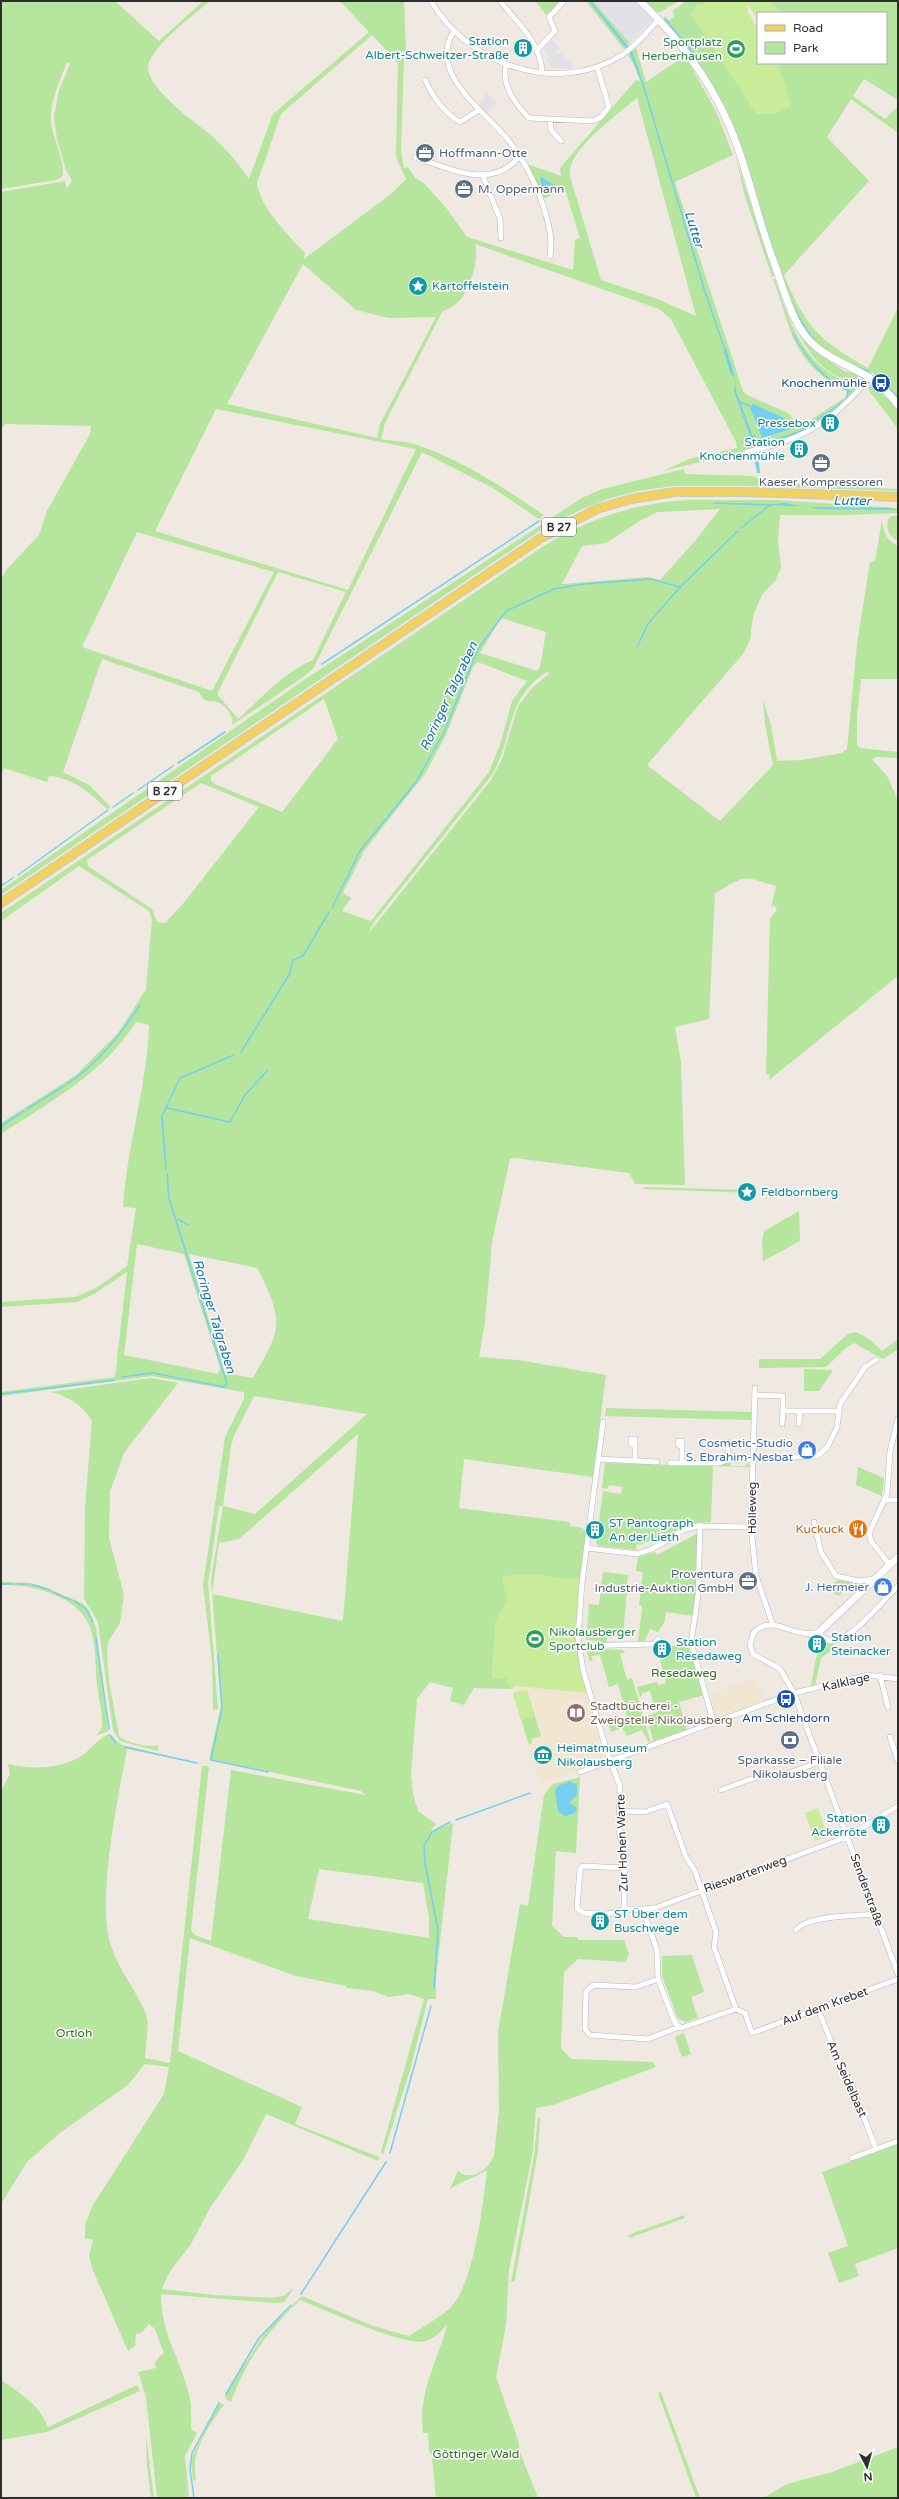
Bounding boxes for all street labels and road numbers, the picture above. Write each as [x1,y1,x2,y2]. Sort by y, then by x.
road number: B 27 [542,518,576,536]
road number: B 27 [148,782,182,800]
street label: Hölleweg [745,1482,759,1534]
street label: Kalklage [821,1670,871,1694]
street label: Zur Hohen Warte [613,1794,631,1892]
street label: Senderstraße [847,1852,887,1928]
street label: Rieswartenweg [702,1853,788,1895]
street label: Auf dem Krebet [780,1984,870,2028]
street label: Am Seidelbast [824,2039,870,2120]

